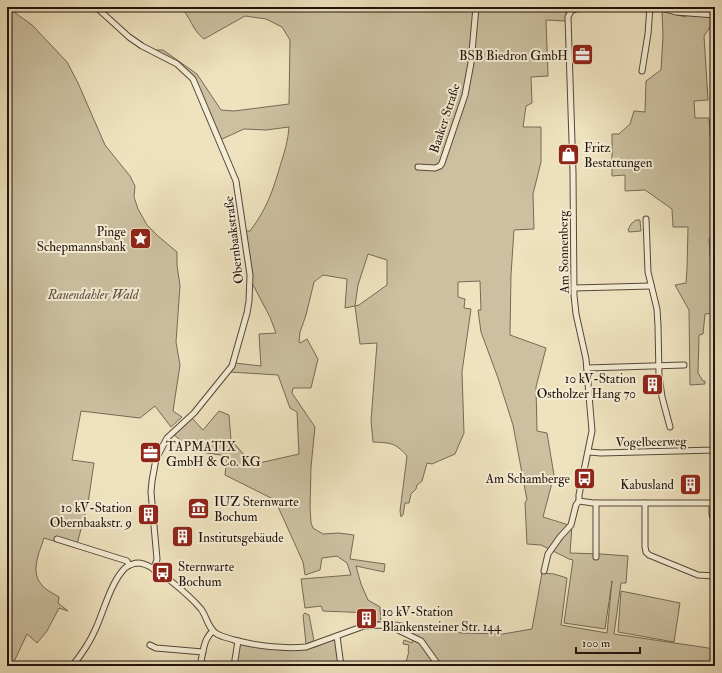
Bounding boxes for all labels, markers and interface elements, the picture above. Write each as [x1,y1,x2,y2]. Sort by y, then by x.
office icon: BSB Biedron GmbH [570,42,596,68]
place label: BSB Biedron GmbH [459,48,568,64]
street label: Baaker Straße [426,81,464,155]
place label: Fritz Bestattungen [584,140,653,171]
shop icon: Fritz Bestattungen [555,141,581,167]
street label: Obernbaakstraße [221,194,247,285]
street label: Am Sonnenberg [555,210,573,295]
place label: Pinge Schepmannsbank [37,224,127,256]
place icon: Pinge Schepmannsbank [128,225,154,251]
park label: Rauendahler Wald [47,287,140,303]
place label: 10 kV-Station Ostholzer Hang 70 [537,371,636,402]
building icon: 10 kV-Station Ostholzer Hang 70 [639,372,665,398]
street label: Vogelbeerweg [615,433,687,451]
place label: TAPMATIX GmbH & Co. KG [166,439,261,470]
office icon: TAPMATIX GmbH & Co. KG [137,440,163,466]
bus stop icon: Am Schamberge [572,465,598,491]
place label: Am Schamberge [485,471,571,487]
building icon: Kabusland [677,471,703,497]
place label: Kabusland [620,477,675,493]
place label: IUZ Sternwarte Bochum [214,494,299,525]
museum icon: IUZ Sternwarte Bochum [185,495,211,521]
place label: 10 kV-Station Obernbaakstr. 9 [50,500,132,531]
building icon: 10 kV-Station Obernbaakstr. 9 [135,501,161,527]
building icon: Institutsgebäude [170,524,196,550]
place label: Institutsgebäude [198,530,284,546]
place label: Sternwarte Bochum [178,559,235,590]
bus stop icon: Sternwarte Bochum [150,560,176,586]
place label: 10 kV-Station Blankensteiner Str. 144 [382,604,502,635]
building icon: 10 kV-Station Blankensteiner Str. 144 [354,605,380,631]
scale bar [576,629,640,655]
text: 100 m [582,636,611,651]

